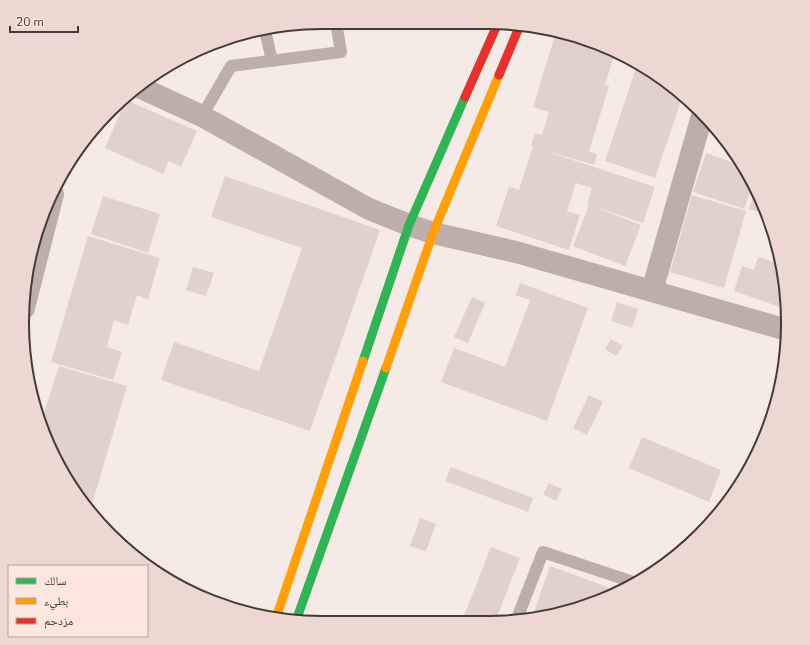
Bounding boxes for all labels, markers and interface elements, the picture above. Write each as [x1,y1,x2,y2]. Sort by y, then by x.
scale bar [10,8,78,34]
text: 20 m [16,14,44,30]
legend [8,565,148,637]
text: سالك [44,573,66,589]
text: بطيء [44,593,68,611]
text: مزدحم [44,613,73,629]

